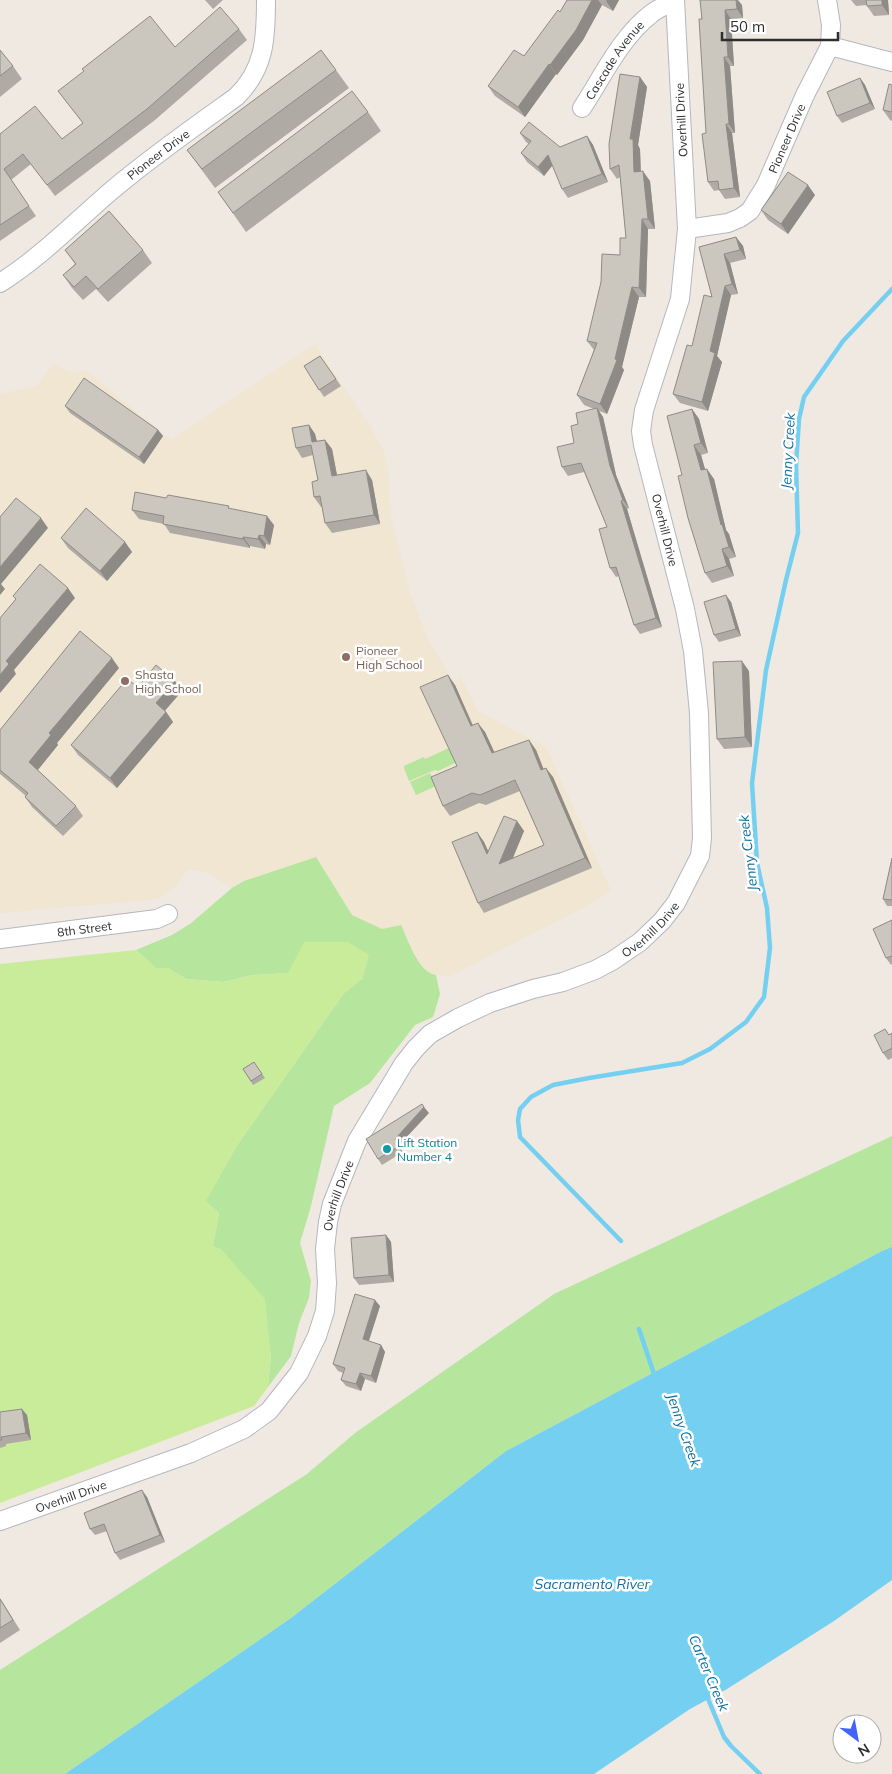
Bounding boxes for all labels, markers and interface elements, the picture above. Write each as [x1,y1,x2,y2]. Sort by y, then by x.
scale bar [722,10,838,42]
street label: Cascade Avenue [582,17,647,102]
text: 50 m [730,17,765,36]
street label: Overhill Drive [672,83,690,157]
street label: Pioneer Drive [765,101,808,175]
street label: Pioneer Drive [124,126,192,182]
water label: Jenny Creek [777,411,799,491]
street label: Overhill Drive [649,492,681,568]
place label: Pioneer High School [356,643,422,672]
marker: Pioneer High School [340,651,352,663]
place label: Shasta High School [135,667,201,696]
marker: Shasta High School [119,675,131,687]
water label: Jenny Creek [734,813,762,893]
street label: Overhill Drive [618,898,682,960]
street label: 8th Street [56,917,112,939]
place label: Lift Station Number 4 [397,1135,457,1164]
marker: Lift Station Number 4 [381,1143,393,1155]
street label: Overhill Drive [320,1158,356,1232]
water label: Jenny Creek [663,1390,705,1470]
street label: Overhill Drive [33,1476,108,1515]
water label: Sacramento River [534,1575,650,1593]
water label: Carter Creek [685,1632,733,1715]
north arrow [832,1714,882,1764]
text: N [855,1740,873,1760]

